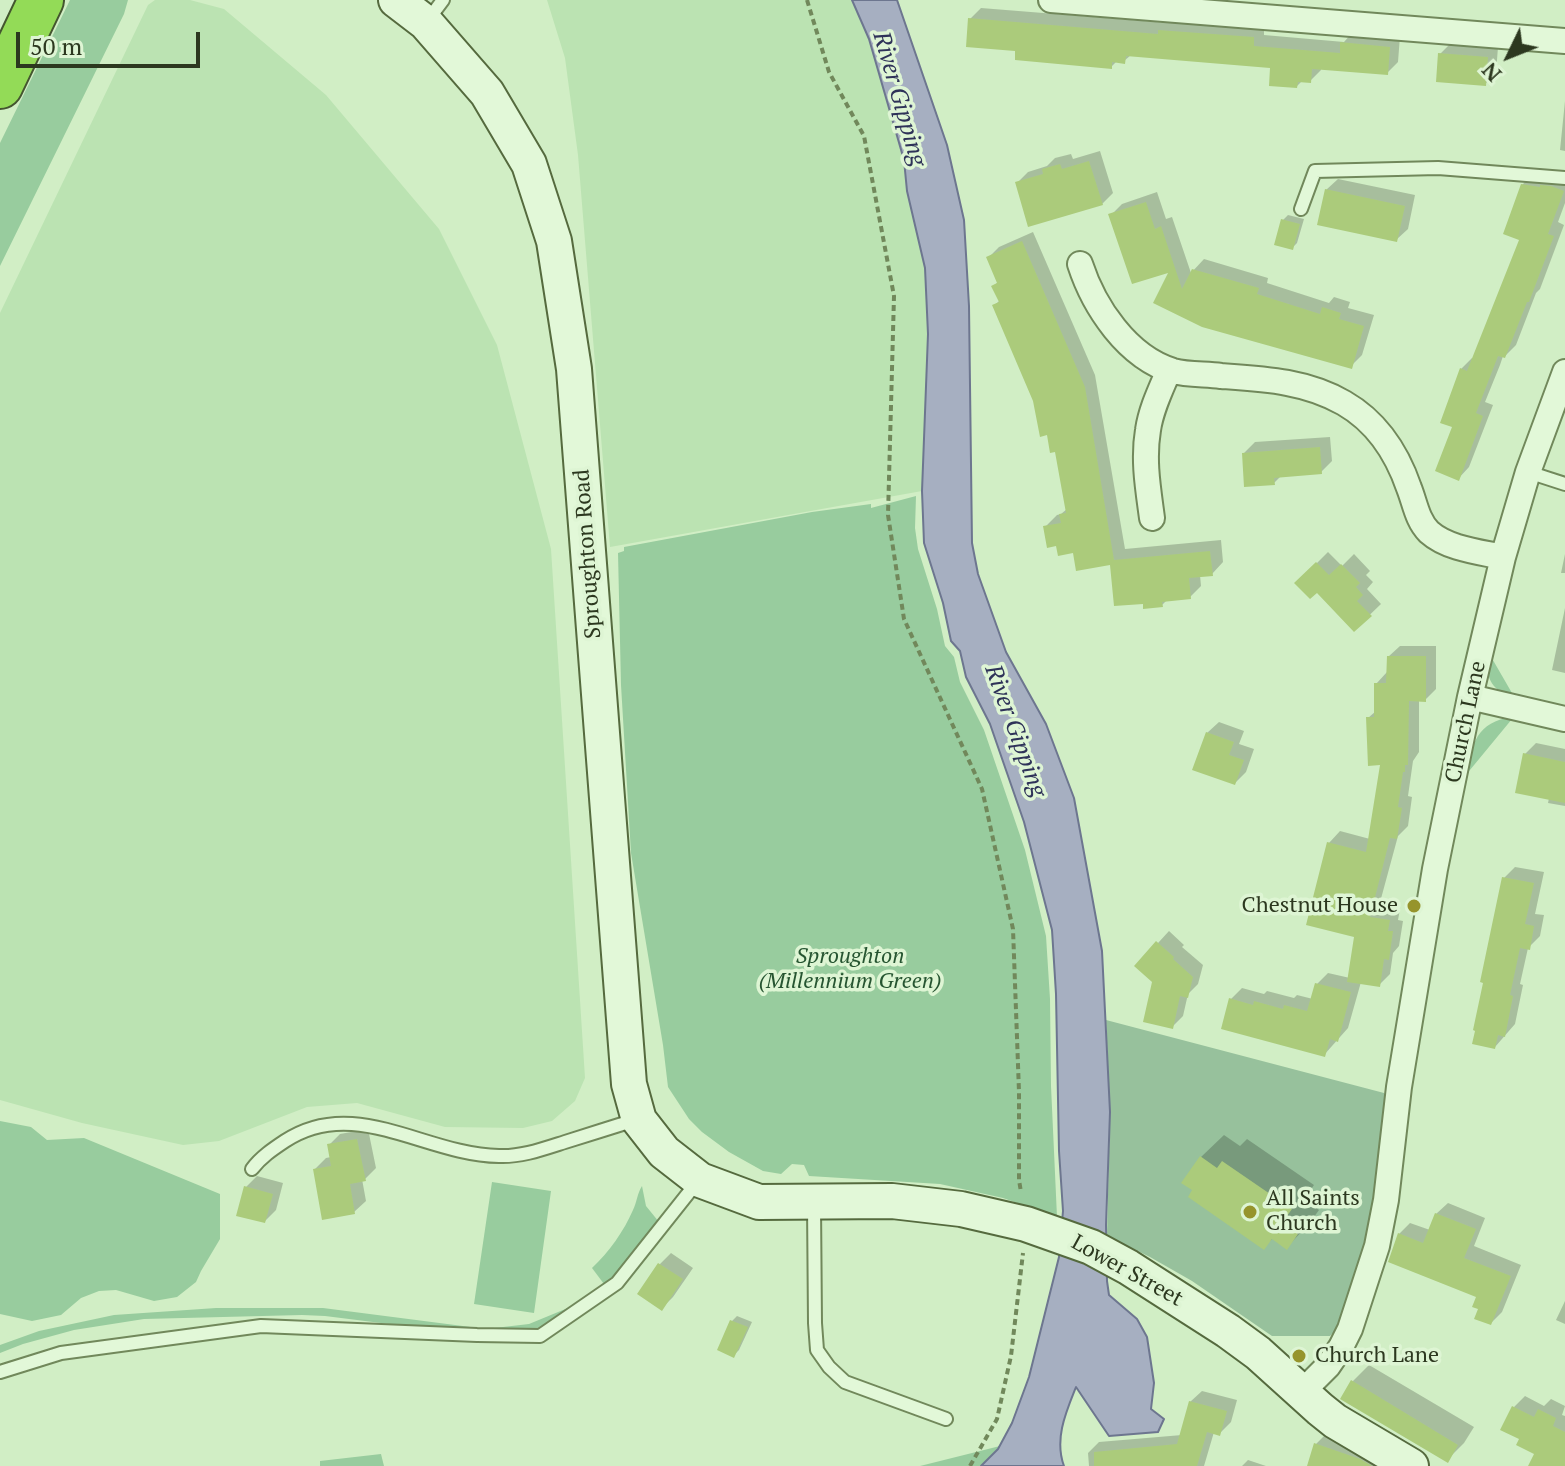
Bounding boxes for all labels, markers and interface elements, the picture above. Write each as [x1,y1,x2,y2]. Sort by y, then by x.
scale bar [20,16,204,66]
north arrow [1469,16,1549,96]
water label: River Gipping [866,28,932,170]
text: 50 m [30,30,82,62]
text: N [1475,57,1507,89]
street label: Sproughton Road [569,468,607,640]
street label: Church Lane [1440,659,1492,785]
water label: River Gipping [978,661,1052,801]
place label: Chestnut House [1242,893,1398,919]
marker: Chestnut House [1405,897,1423,915]
park label: Sproughton (Millennium Green) [759,944,941,996]
place label: All Saints Church [1266,1186,1360,1238]
marker: All Saints Church [1241,1203,1259,1221]
street label: Lower Street [1067,1230,1187,1312]
place label: Church Lane [1315,1343,1439,1369]
marker: Church Lane [1290,1347,1308,1365]

